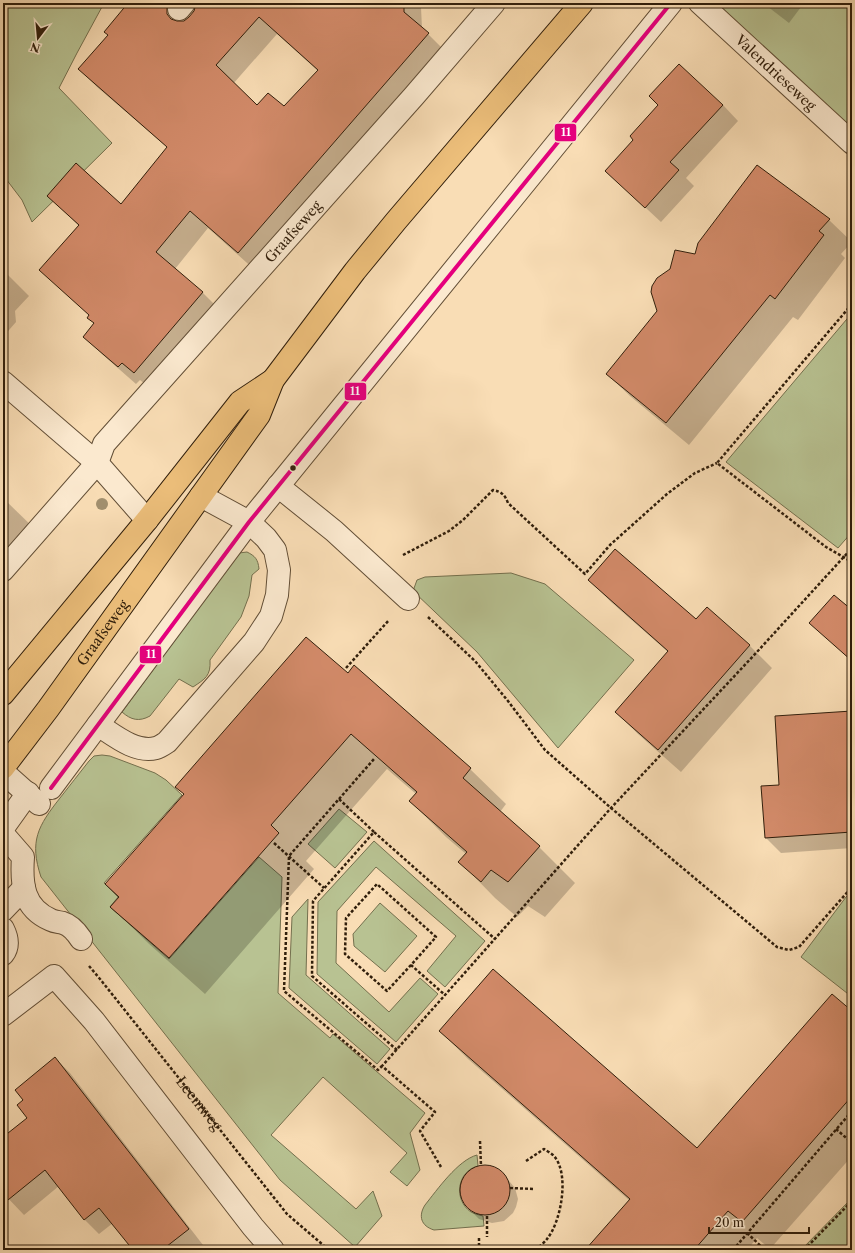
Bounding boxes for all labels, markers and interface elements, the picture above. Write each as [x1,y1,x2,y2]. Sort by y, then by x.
north arrow [18,18,58,58]
street label: Valendrieseweg [731,30,820,115]
text: N [28,39,42,56]
line badge: 11 [554,123,577,142]
text: 11 [561,125,571,139]
street label: Graafseweg [261,196,326,266]
line badge: 11 [344,382,367,401]
text: 11 [350,384,360,398]
unlabelled marker [288,463,298,473]
street label: Graafseweg [73,596,133,669]
line badge: 11 [139,645,162,664]
text: 11 [146,647,156,661]
street label: Leemweg [172,1073,226,1135]
scale bar [709,1209,809,1235]
text: 20 m [715,1215,744,1230]

